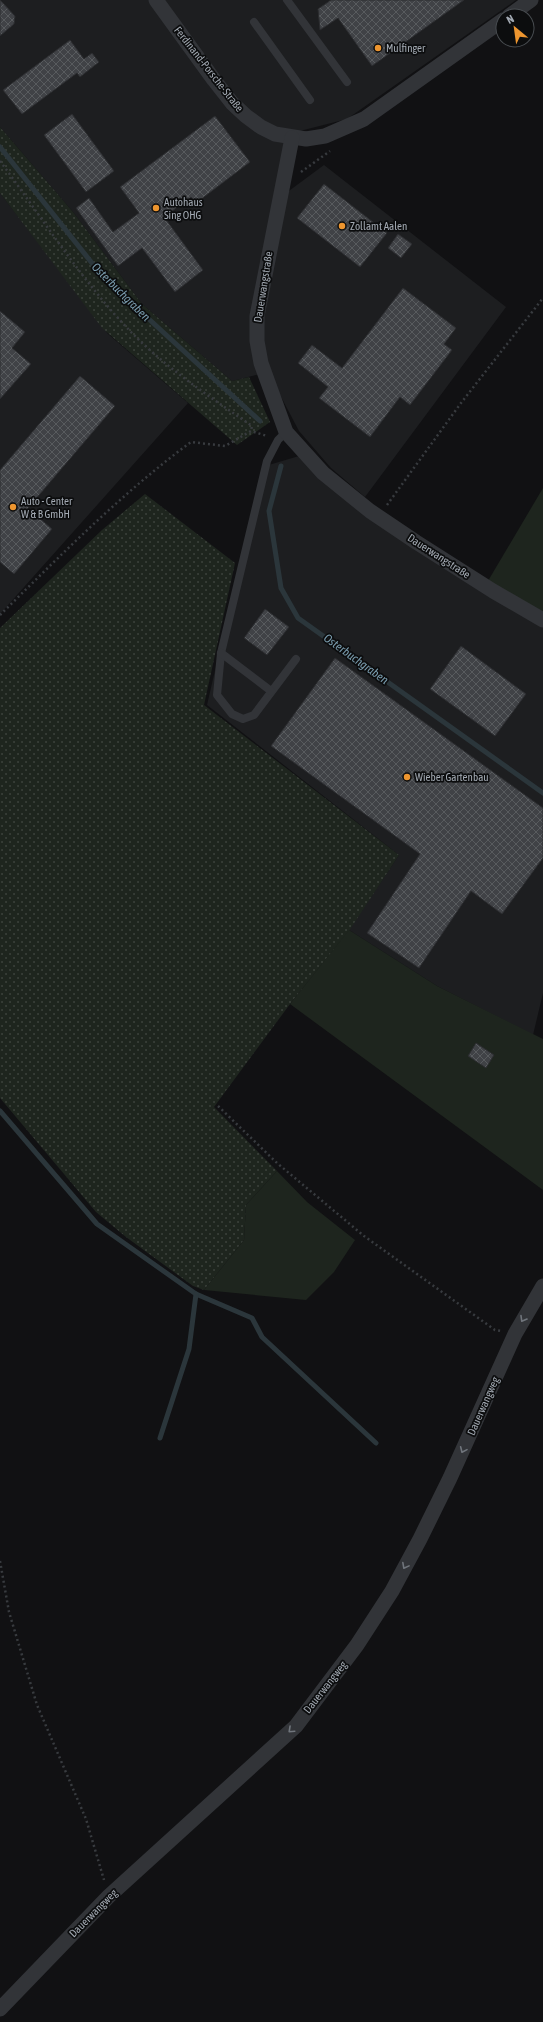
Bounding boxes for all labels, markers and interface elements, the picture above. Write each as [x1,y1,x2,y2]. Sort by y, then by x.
north arrow [495,8,535,48]
text: N [504,12,516,26]
street label: Ferdinand-Porsche-Straße [172,24,246,114]
place label: Mulfinger [386,42,426,54]
marker: Mulfinger [373,43,383,53]
place label: Autohaus Sing OHG [164,196,203,221]
marker: Autohaus Sing OHG [151,203,161,213]
place label: Zollamt Aalen [350,220,407,232]
marker: Zollamt Aalen [337,221,347,231]
street label: Dauerwangstraße [251,251,275,323]
water label: Osterbuchgraben [89,260,153,324]
place label: Auto - Center W & B GmbH [21,495,73,520]
marker: Auto - Center W & B GmbH [8,502,18,512]
street label: Dauerwangstraße [406,531,472,581]
water label: Osterbuchgraben [321,631,391,687]
place label: Wieber Gartenbau [415,771,489,783]
marker: Wieber Gartenbau [402,772,412,782]
one-way arrow [521,1315,528,1323]
street label: Dauerwangweg [465,1375,501,1437]
one-way arrow [460,1446,468,1453]
one-way arrow [402,1562,410,1570]
street label: Dauerwangweg [301,1658,349,1715]
one-way arrow [288,1725,296,1733]
street label: Dauerwangweg [67,1886,120,1939]

